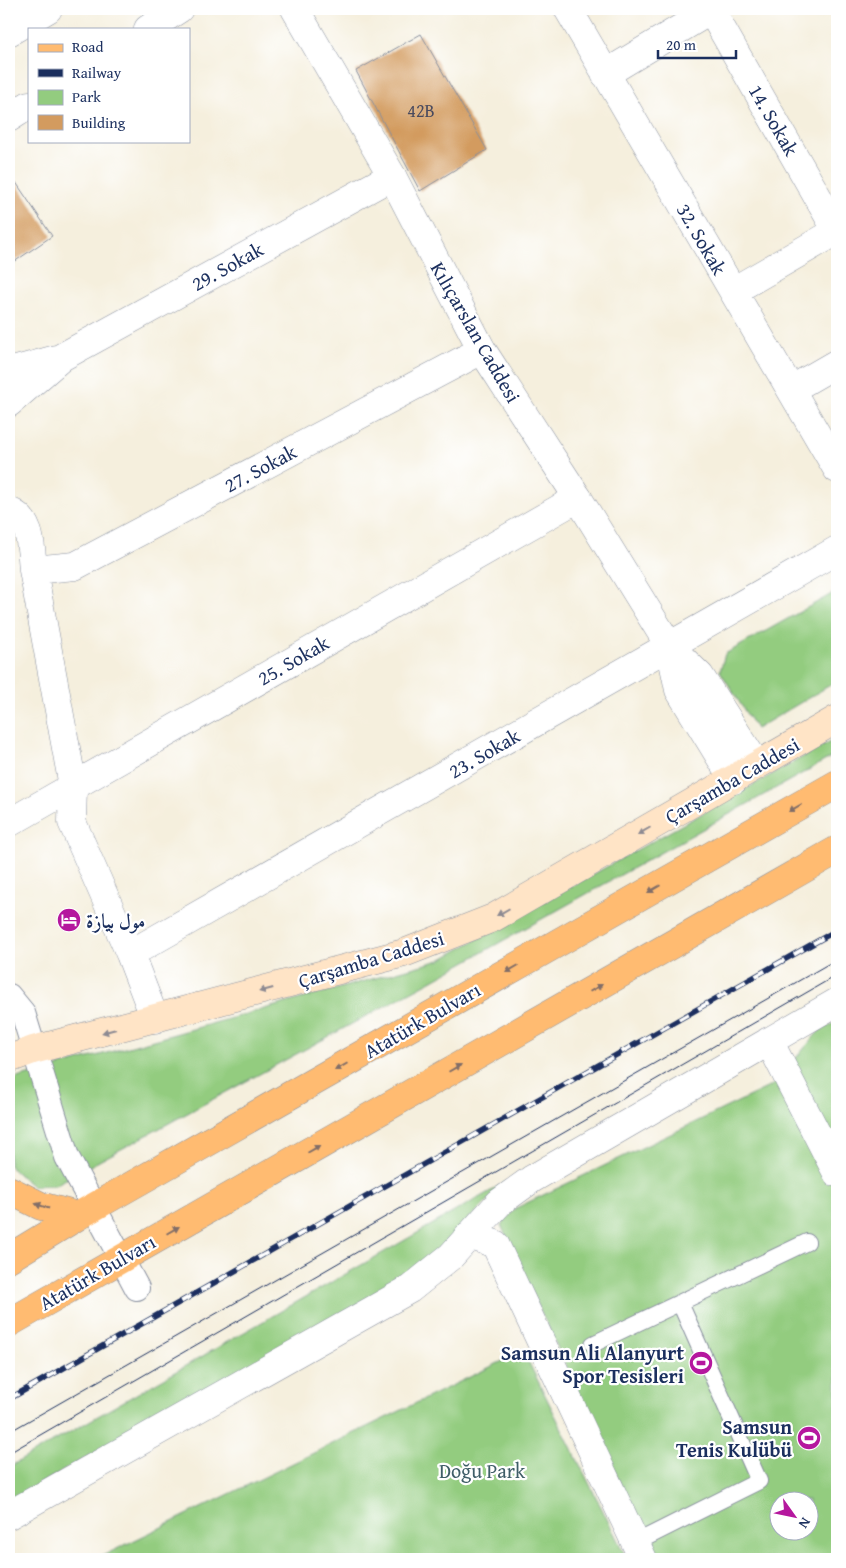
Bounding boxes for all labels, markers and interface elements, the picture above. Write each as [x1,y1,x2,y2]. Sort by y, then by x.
legend [28,28,190,142]
scale bar [658,28,736,60]
text: 20 m [666,34,697,55]
text: Road [72,36,103,57]
text: Railway [72,62,122,83]
street label: 14. Sokak [742,79,807,162]
text: Park [72,86,101,107]
house number: 42B [407,97,435,124]
text: Building [72,112,126,133]
street label: 32. Sokak [670,198,735,281]
street label: 29. Sokak [186,234,269,298]
street label: Kılıçarslan Caddesi [424,256,528,408]
street label: 27. Sokak [219,436,302,499]
street label: 25. Sokak [252,627,335,692]
street label: 23. Sokak [443,720,526,785]
street label: Çarşamba Caddesi [659,729,805,830]
one-way arrow [788,804,801,813]
one-way arrow [637,827,650,836]
one-way arrow [647,884,660,893]
place label: مول بيازة [86,906,145,935]
hotel icon: مول بيازة [56,907,82,933]
one-way arrow [496,907,509,916]
street label: Çarşamba Caddesi [294,923,448,995]
one-way arrow [505,965,520,973]
street label: Atatürk Bulvarı [358,975,486,1065]
one-way arrow [589,983,603,992]
one-way arrow [258,986,274,994]
one-way arrow [101,1027,116,1035]
one-way arrow [334,1062,347,1071]
one-way arrow [448,1064,461,1073]
one-way arrow [306,1145,321,1153]
one-way arrow [34,1202,49,1210]
one-way arrow [166,1225,179,1234]
street label: Atatürk Bulvarı [33,1227,161,1317]
place label: Samsun Ali Alanyurt Spor Tesisleri [501,1338,684,1390]
sports icon: Samsun Ali Alanyurt Spor Tesisleri [688,1350,714,1376]
place label: Samsun Tenis Kulübü [676,1412,793,1464]
sports icon: Samsun Tenis Kulübü [796,1425,822,1451]
park label: Doğu Park [439,1456,526,1485]
north arrow [768,1490,818,1540]
text: N [794,1514,816,1533]

